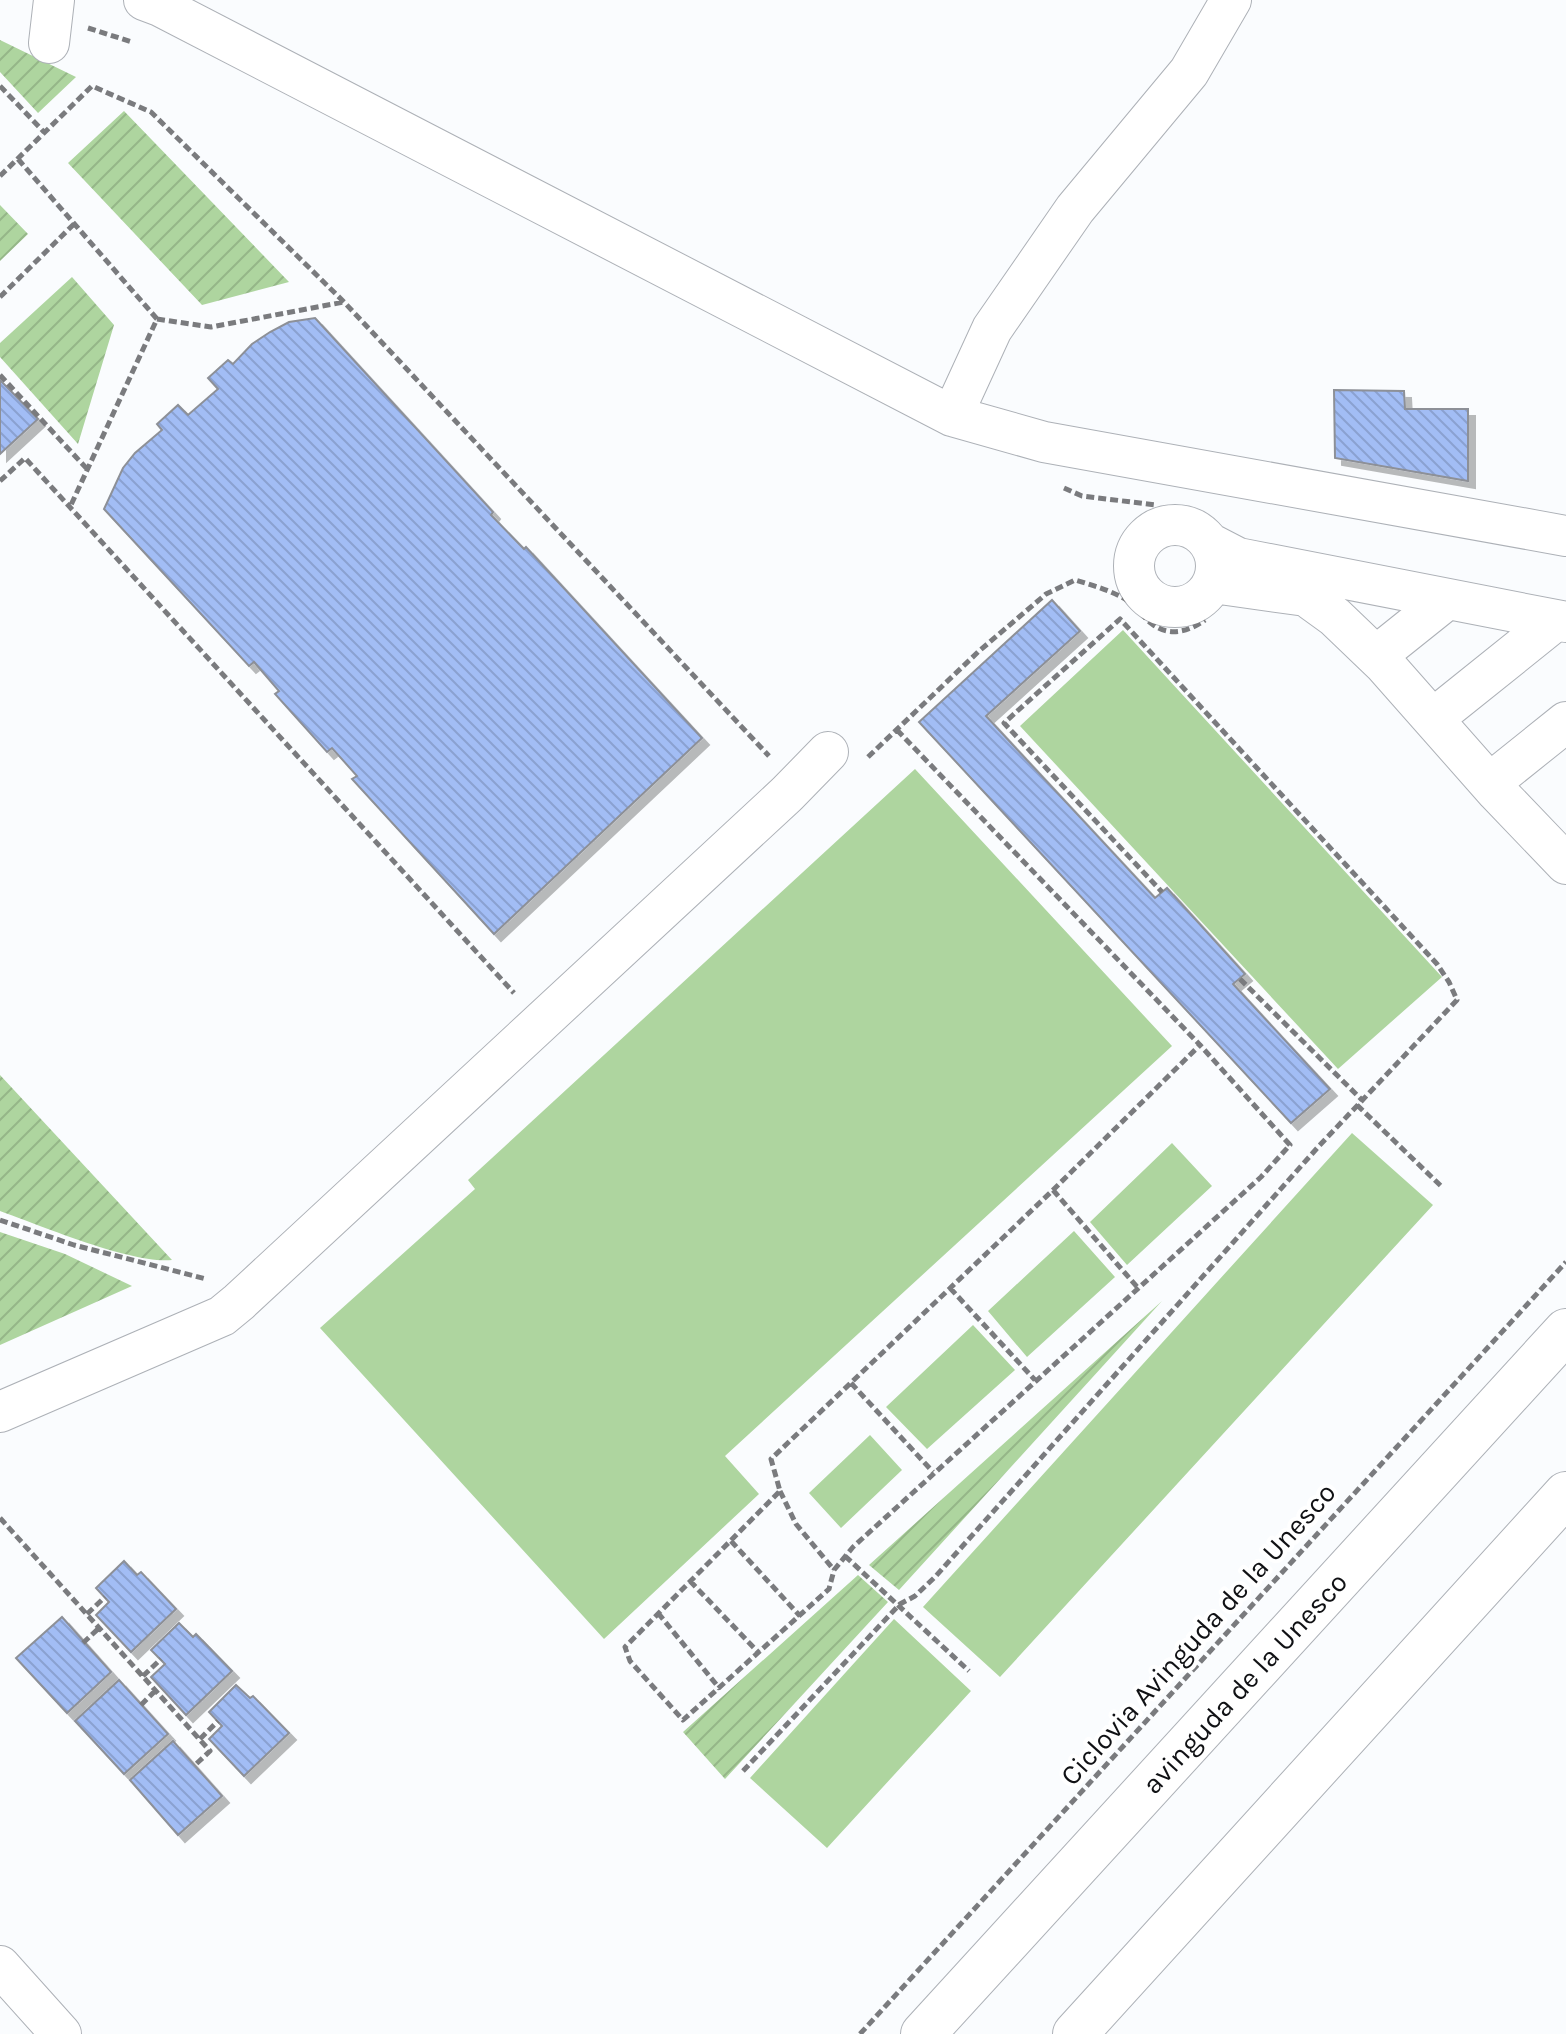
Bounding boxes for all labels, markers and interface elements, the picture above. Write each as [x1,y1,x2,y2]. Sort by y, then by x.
street label: Ciclovia Avinguda de la Unesco [1053,1476,1343,1792]
street label: avinguda de la Unesco [1135,1565,1354,1800]

